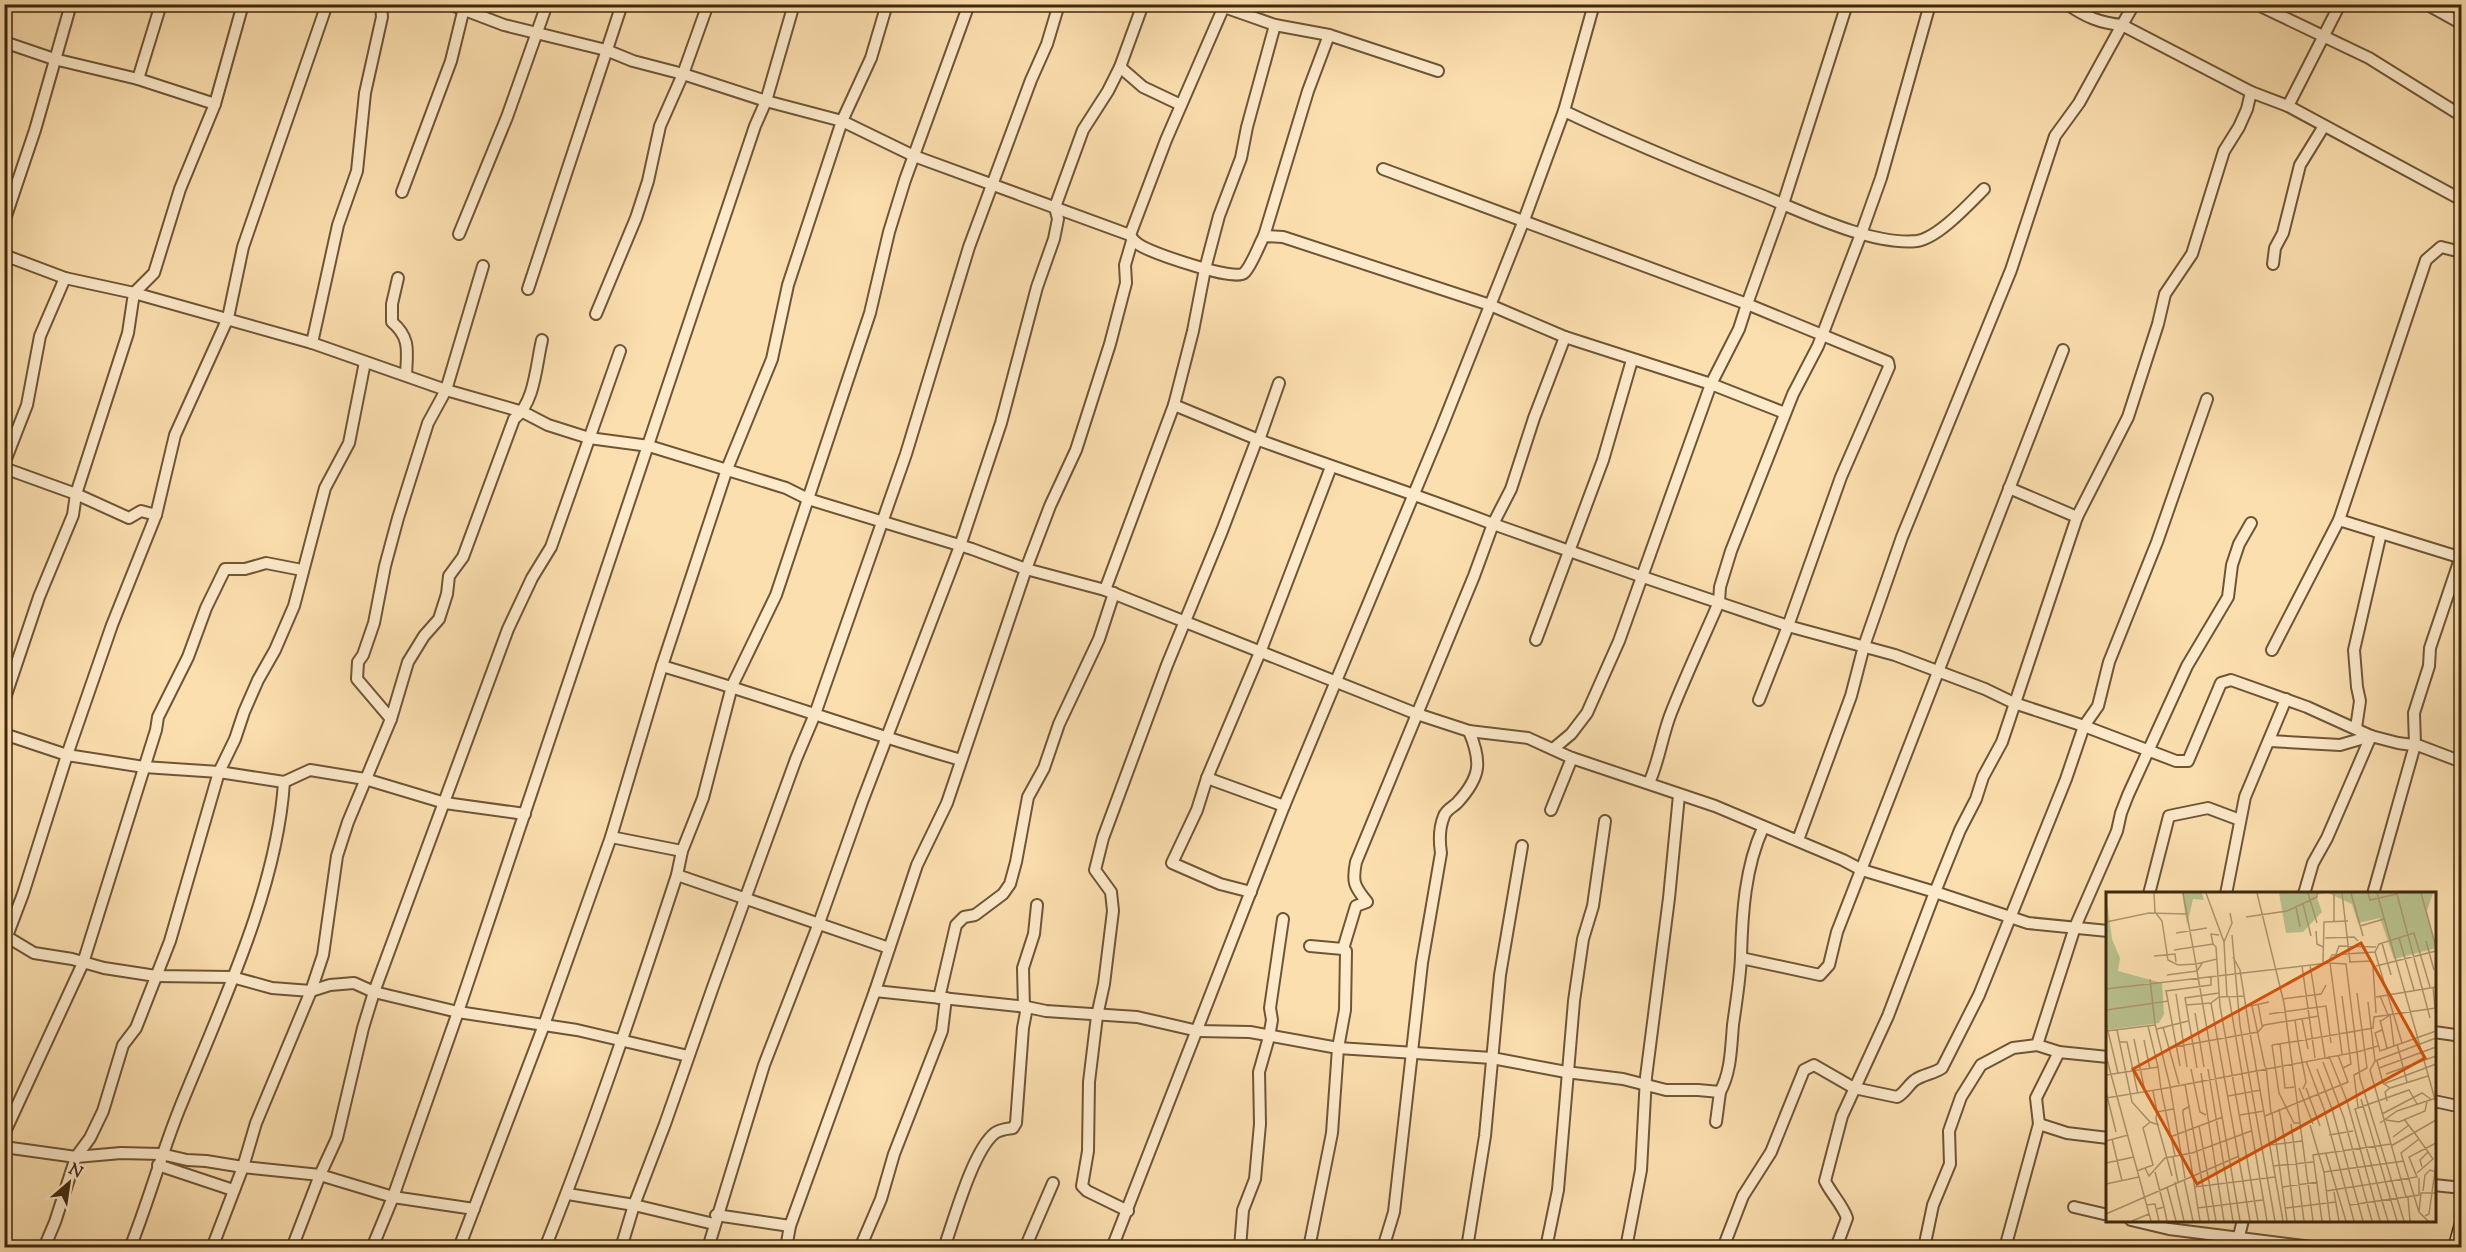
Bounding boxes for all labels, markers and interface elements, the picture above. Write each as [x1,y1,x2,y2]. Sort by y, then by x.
inset map [2106,892,2436,1222]
north arrow [39,1153,99,1213]
text: N [64,1159,86,1185]

